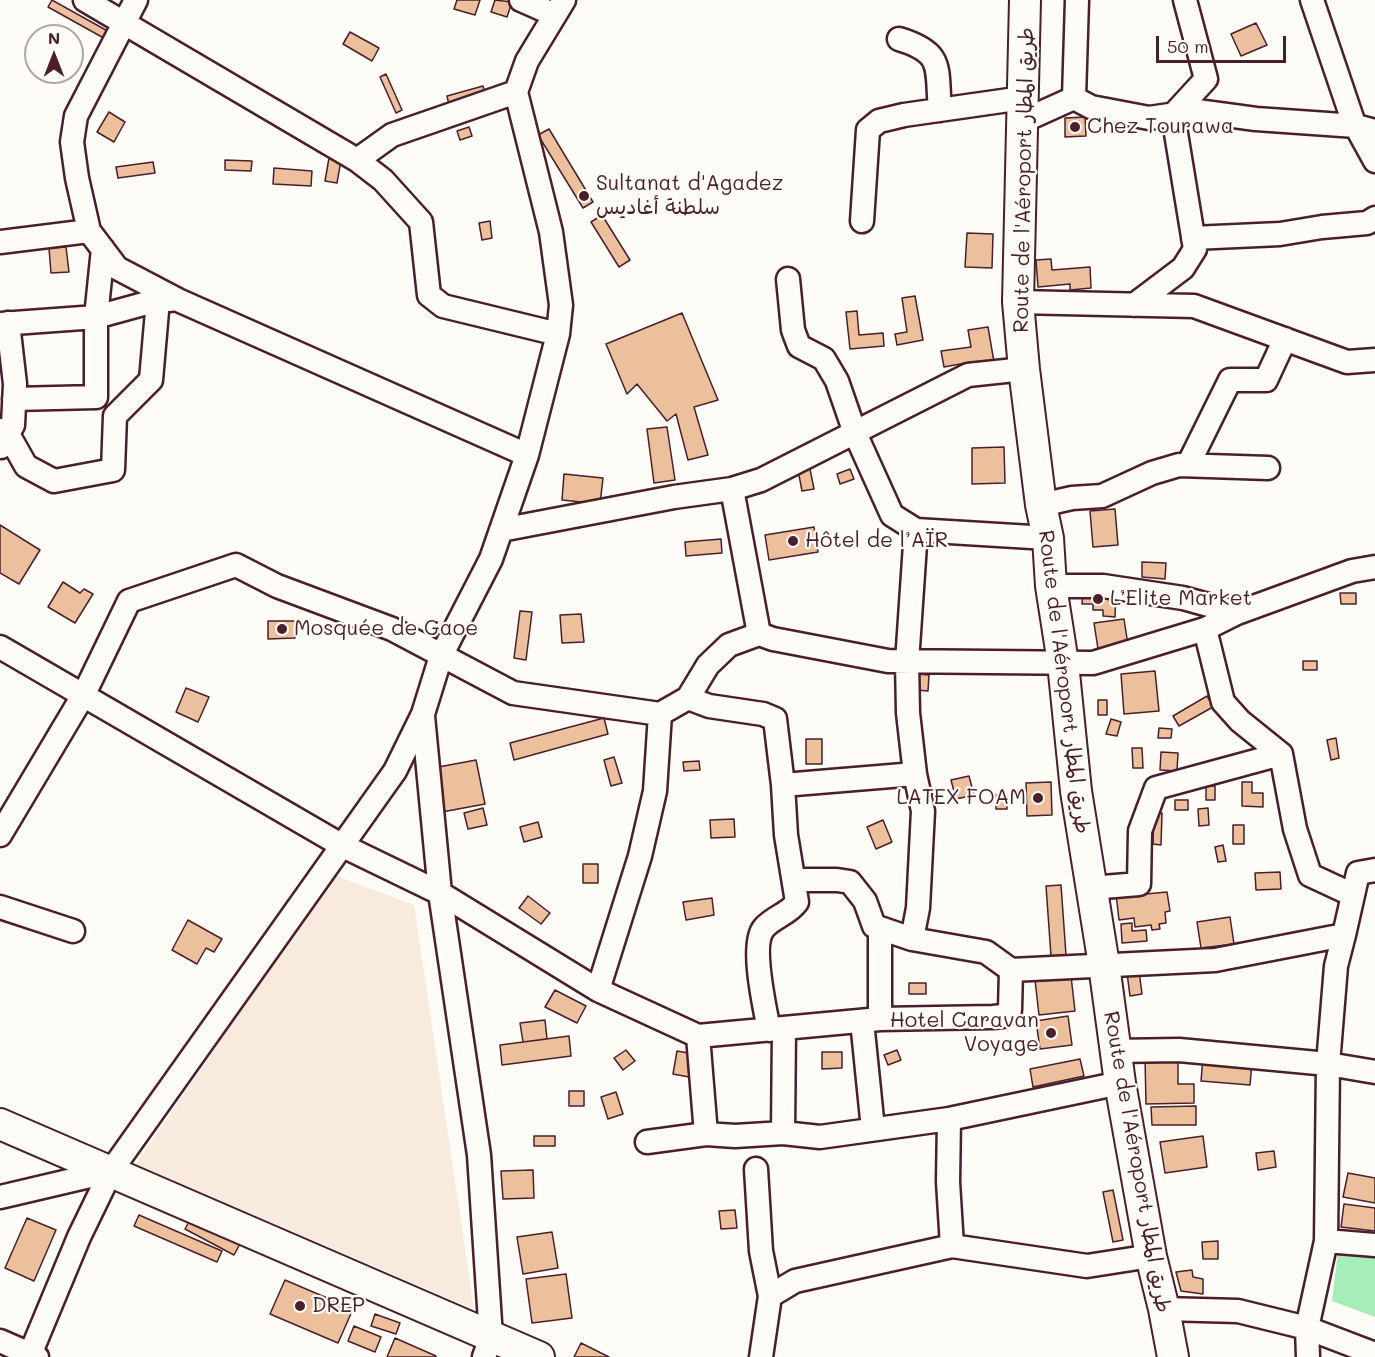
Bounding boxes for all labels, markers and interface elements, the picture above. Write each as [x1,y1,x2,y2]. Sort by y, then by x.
north arrow [24,24,84,84]
scale bar [1159,24,1290,62]
text: N [48,27,60,48]
street label: Route de l'Aéroport طريق المطار [1009,27,1039,333]
text: 50 m [1167,34,1209,58]
place label: Chez Tourawa [1087,114,1234,140]
marker: Chez Tourawa [1068,120,1082,134]
place label: Sultanat d'Agadez سلطنة أغاديس [596,171,783,221]
marker: Sultanat d'Agadez سلطنة أغاديس [577,189,591,203]
place label: Hôtel de l’AÏR [805,528,948,554]
street label: Route de l'Aéroport طريق المطار [1033,529,1095,835]
marker: Hôtel de l’AÏR [786,534,800,548]
place label: L’Elite Market [1110,586,1252,612]
marker: L’Elite Market [1091,592,1105,606]
place label: Mosquée de Gaoe [294,616,478,642]
marker: Mosquée de Gaoe [275,622,289,636]
place label: LATEX FOAM [896,785,1026,811]
marker: LATEX FOAM [1031,791,1045,805]
place label: Hotel Caravan Voyage [890,1008,1039,1058]
street label: Route de l'Aéroport طريق المطار [1098,1009,1176,1315]
marker: Hotel Caravan Voyage [1044,1026,1058,1040]
place label: DREP [312,1293,365,1319]
marker: DREP [293,1299,307,1313]

